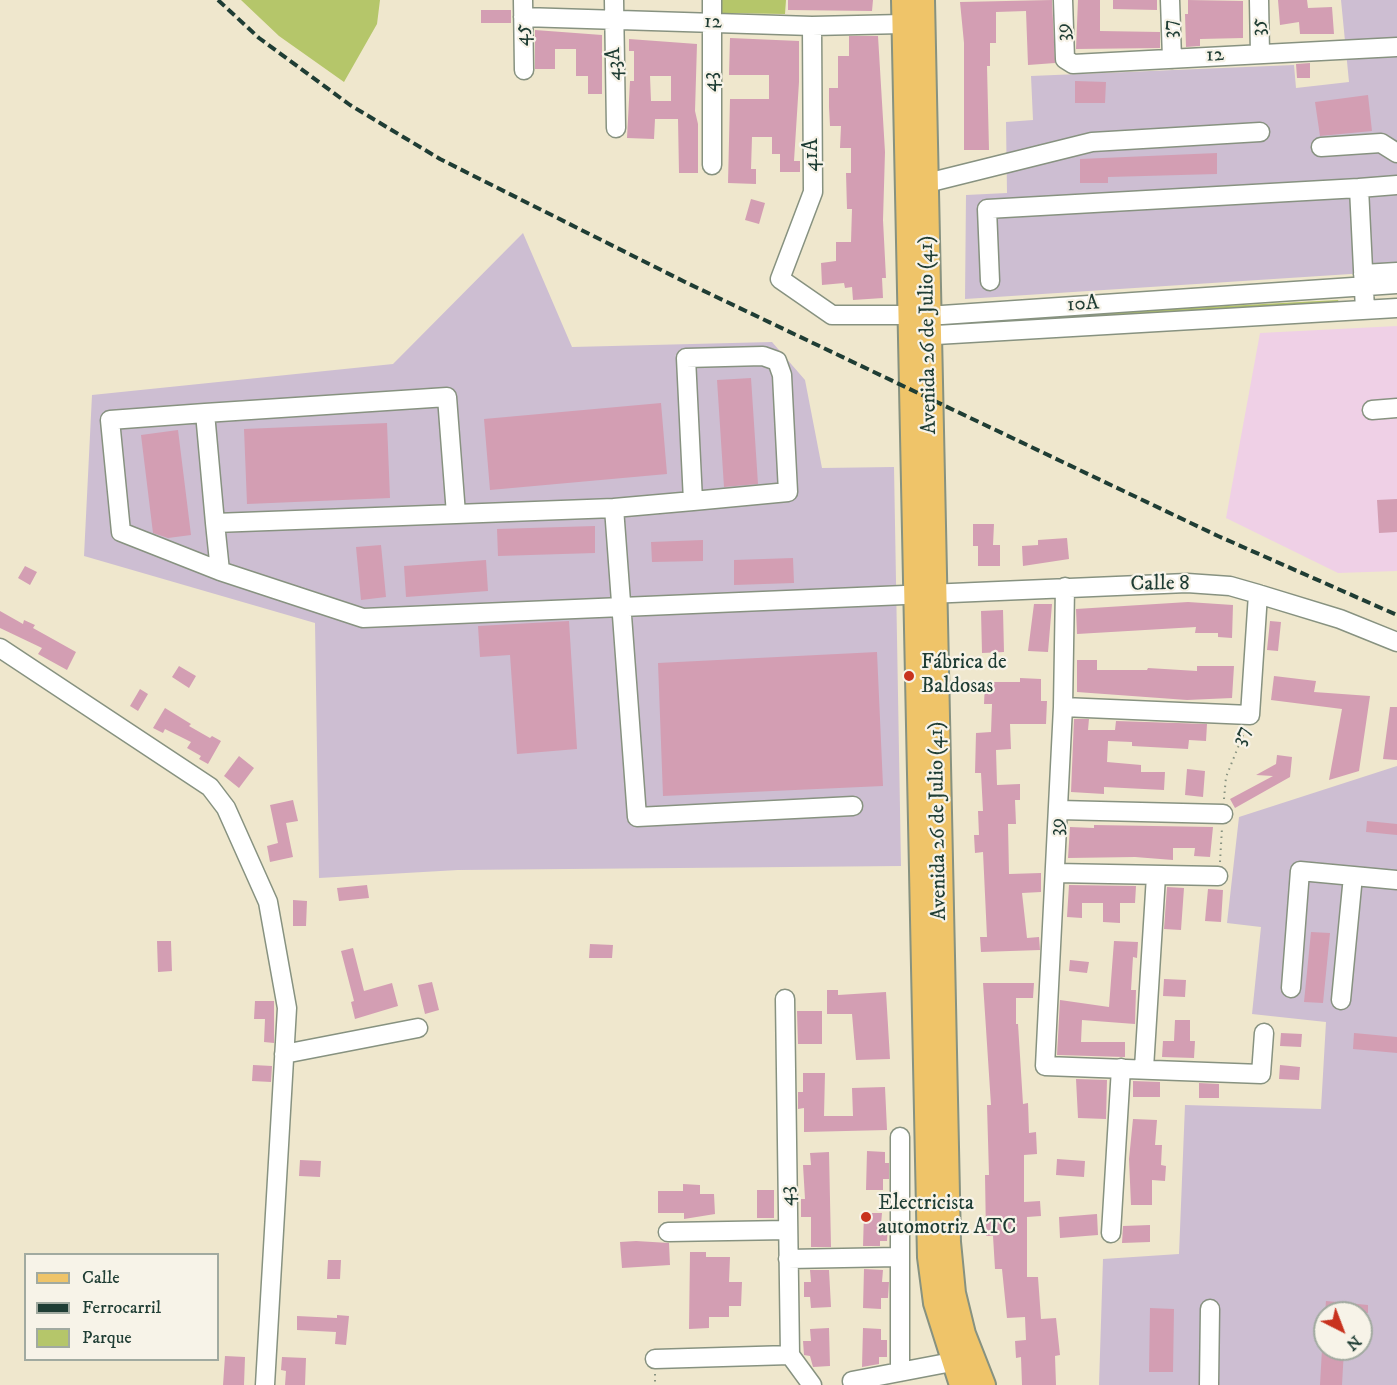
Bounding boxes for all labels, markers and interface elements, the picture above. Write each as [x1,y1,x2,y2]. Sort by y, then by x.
street label: 12 [704,10,722,36]
street label: 35 [1246,17,1272,37]
street label: 37 [1158,19,1184,39]
street label: 39 [1051,22,1077,42]
street label: 45 [511,24,537,46]
street label: 12 [1205,43,1225,69]
street label: 43A [602,47,628,81]
street label: 43 [699,72,725,92]
street label: 41A [800,138,826,172]
street label: Avenida 26 de Julio (41) [915,235,943,435]
street label: 10A [1066,291,1100,319]
street label: Calle 8 [1130,572,1190,598]
place label: Fábrica de Baldosas [921,651,1007,701]
marker: Fábrica de Baldosas [902,669,916,683]
street label: Avenida 26 de Julio (41) [925,721,953,921]
street label: 37 [1227,723,1257,749]
street label: 39 [1045,817,1071,837]
street label: 43 [775,1186,801,1206]
place label: Electricista automotriz ATC [878,1192,1016,1242]
marker: Electricista automotriz ATC [859,1210,873,1224]
legend [24,1253,219,1361]
text: Calle [82,1267,120,1289]
text: Ferrocarril [82,1297,161,1319]
north arrow [1313,1301,1373,1361]
text: Parque [82,1327,132,1349]
text: N [1342,1331,1365,1355]

